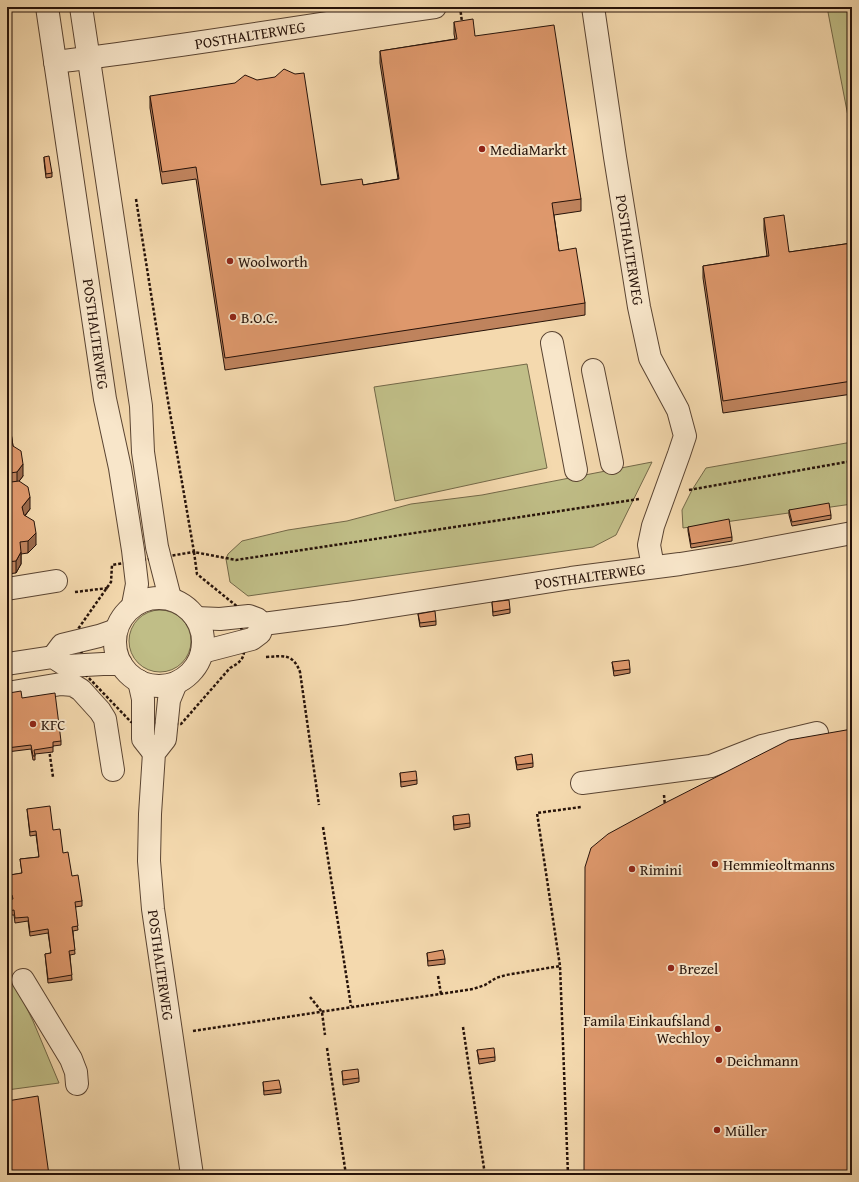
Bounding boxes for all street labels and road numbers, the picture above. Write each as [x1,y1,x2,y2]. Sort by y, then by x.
street label: POSTHALTERWEG [193,16,307,54]
street label: POSTHALTERWEG [611,193,649,307]
street label: POSTHALTERWEG [78,277,114,391]
street label: POSTHALTERWEG [533,558,647,594]
street label: POSTHALTERWEG [143,908,179,1022]

